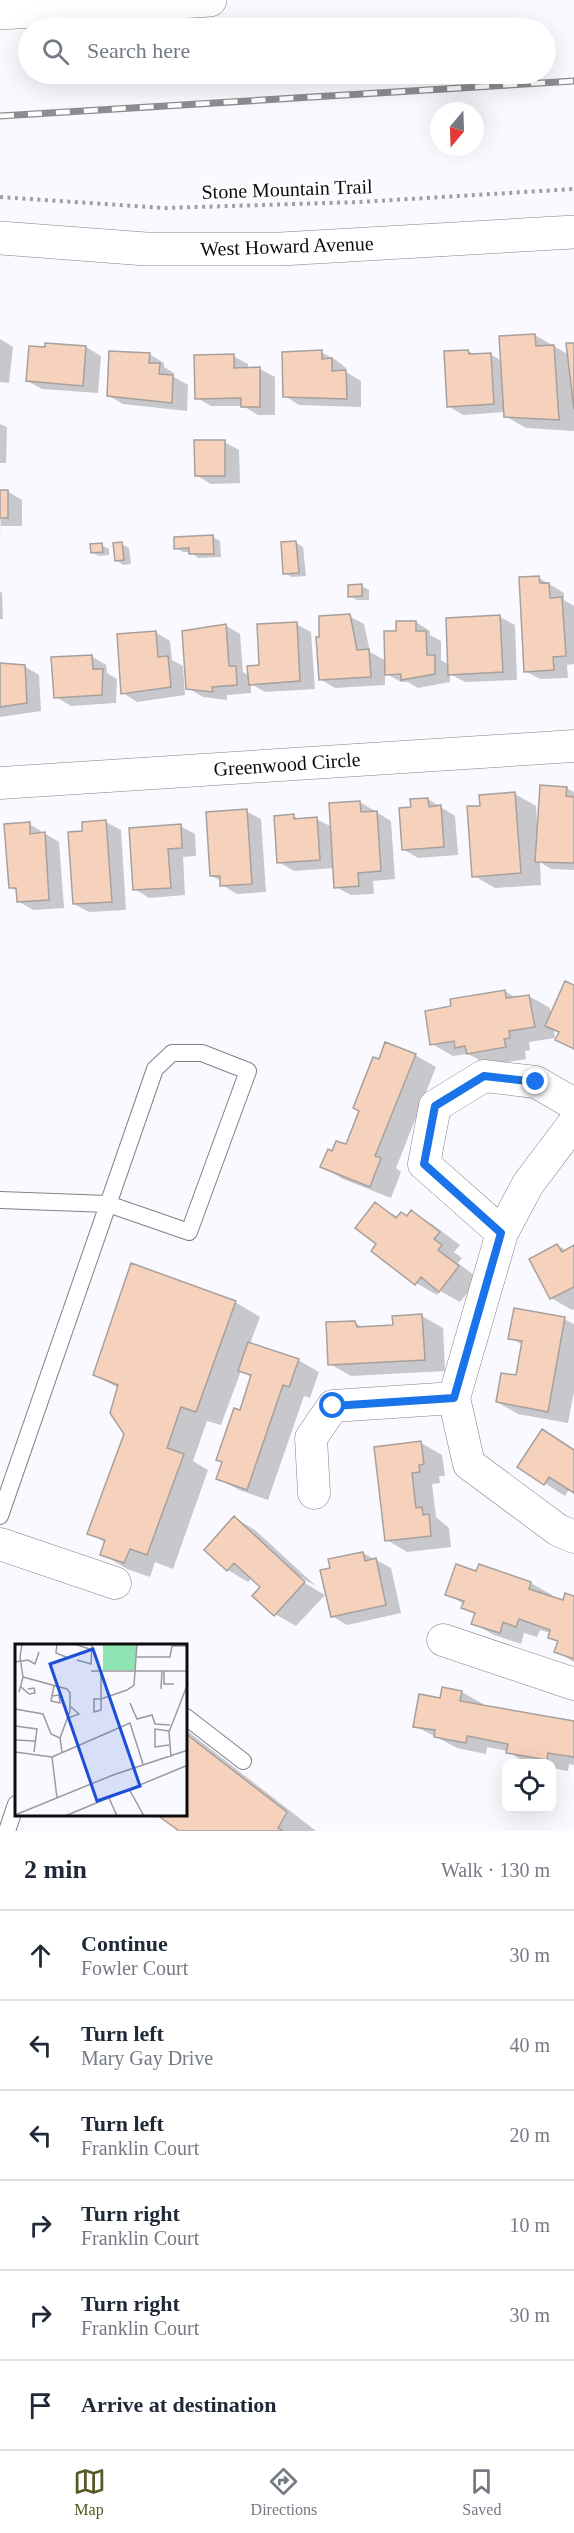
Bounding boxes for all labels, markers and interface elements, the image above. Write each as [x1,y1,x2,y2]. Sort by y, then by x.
search box [18,18,556,84]
icon: search [39,35,72,68]
text: Search here [87,38,190,63]
north arrow [430,102,484,156]
street label: Stone Mountain Trail [201,175,373,203]
street label: West Howard Avenue [200,232,374,260]
street label: Greenwood Circle [213,748,361,780]
route end [522,1068,548,1094]
route start [319,1392,345,1418]
inset map [15,1644,188,1816]
map controls [502,1759,556,1813]
button: locate [502,1759,556,1813]
text: 2 min [24,1855,87,1884]
text: Walk · 130 m [441,1859,550,1881]
text: Continue [81,1931,168,1956]
icon: ahead [24,1939,57,1972]
text: 30 m [509,1944,550,1966]
text: Fowler Court [81,1957,188,1979]
text: Turn left [81,2021,164,2046]
icon: left [24,2029,57,2062]
text: 40 m [509,2034,550,2056]
text: Mary Gay Drive [81,2047,213,2069]
text: Turn left [81,2111,164,2136]
icon: left [24,2119,57,2152]
text: 20 m [509,2124,550,2146]
text: Franklin Court [81,2137,199,2159]
text: Turn right [81,2201,180,2226]
icon: right [24,2209,57,2242]
text: 10 m [509,2214,550,2236]
text: Franklin Court [81,2227,199,2249]
text: Turn right [81,2291,180,2316]
icon: right [24,2299,57,2332]
text: 30 m [509,2304,550,2326]
text: Franklin Court [81,2317,199,2339]
icon: arrive [24,2389,57,2422]
text: Arrive at destination [81,2392,277,2417]
tab: Map [73,2465,106,2519]
tab: Directions [251,2465,317,2519]
tab: Saved [462,2465,501,2519]

